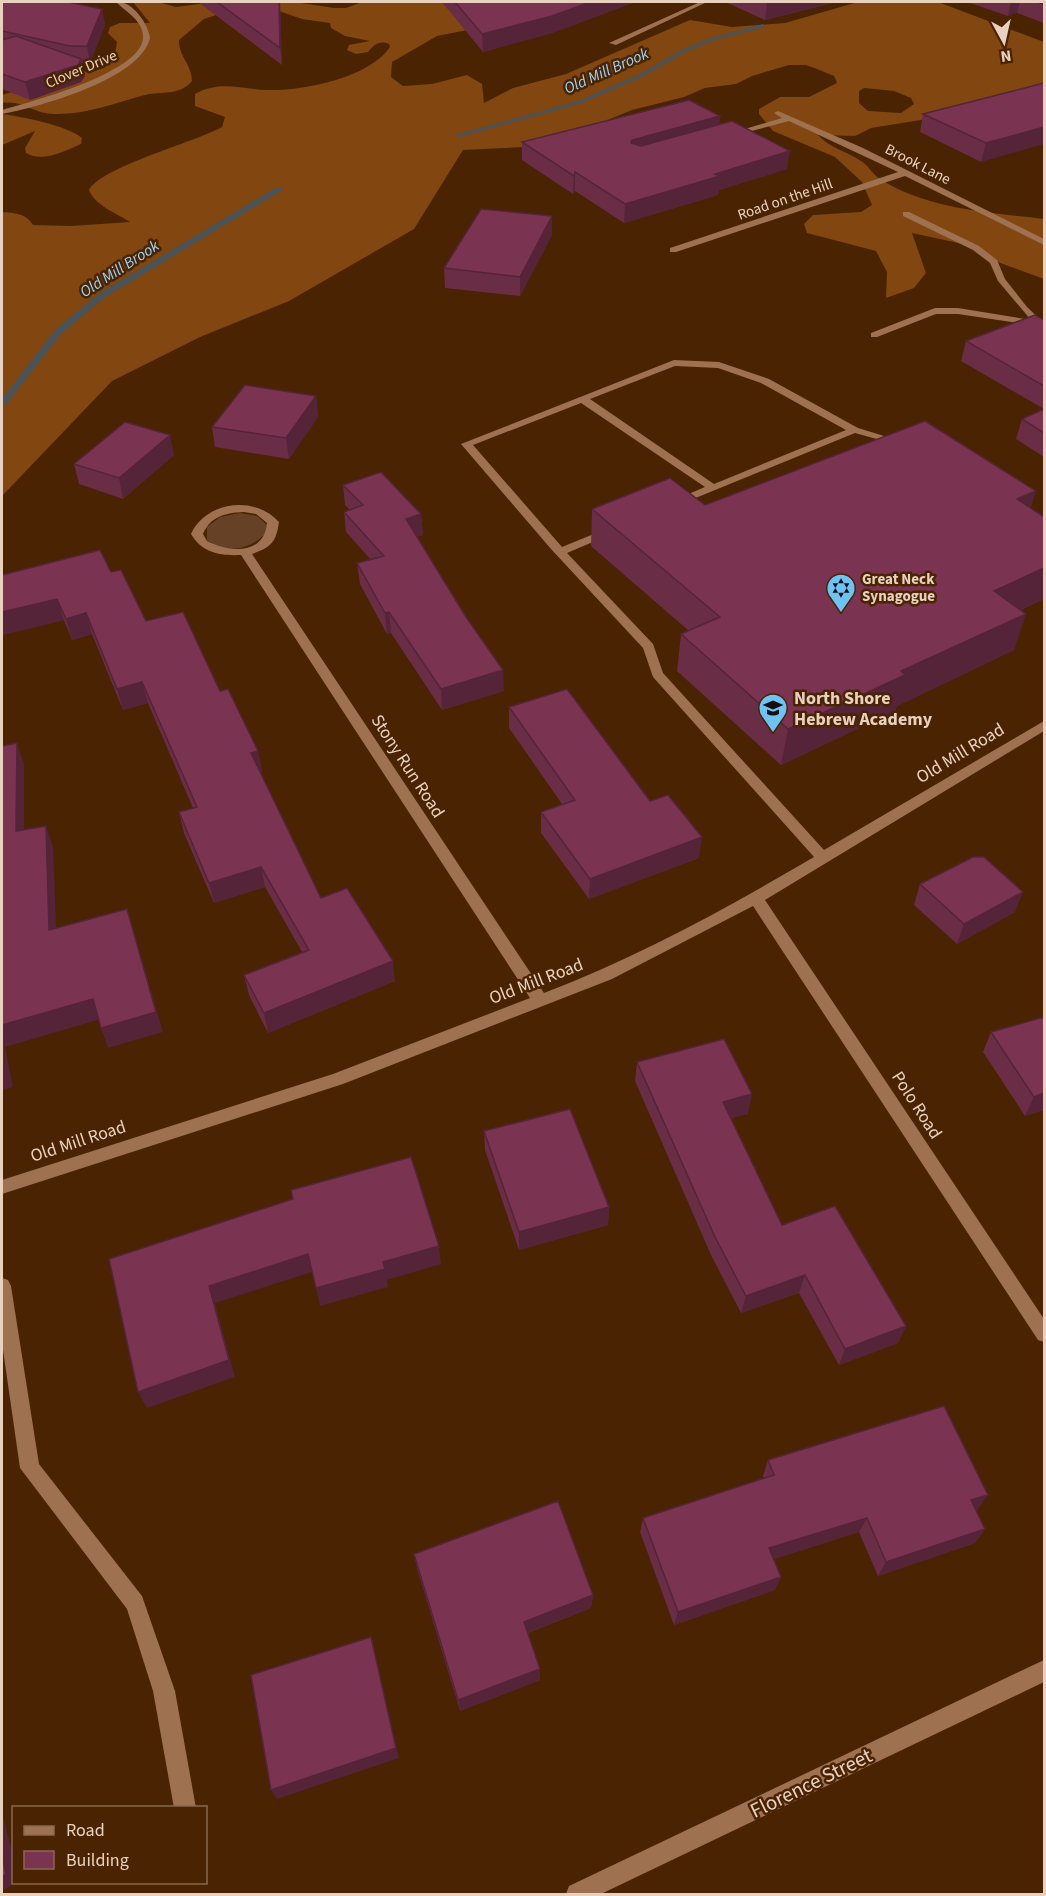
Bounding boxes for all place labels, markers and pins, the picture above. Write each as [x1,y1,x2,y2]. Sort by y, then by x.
place label: Great Neck Synagogue [862,569,935,607]
synagogue icon: Great Neck Synagogue [825,572,857,614]
place label: North Shore Hebrew Academy [794,686,933,732]
school or university icon: North Shore Hebrew Academy [757,692,789,734]

